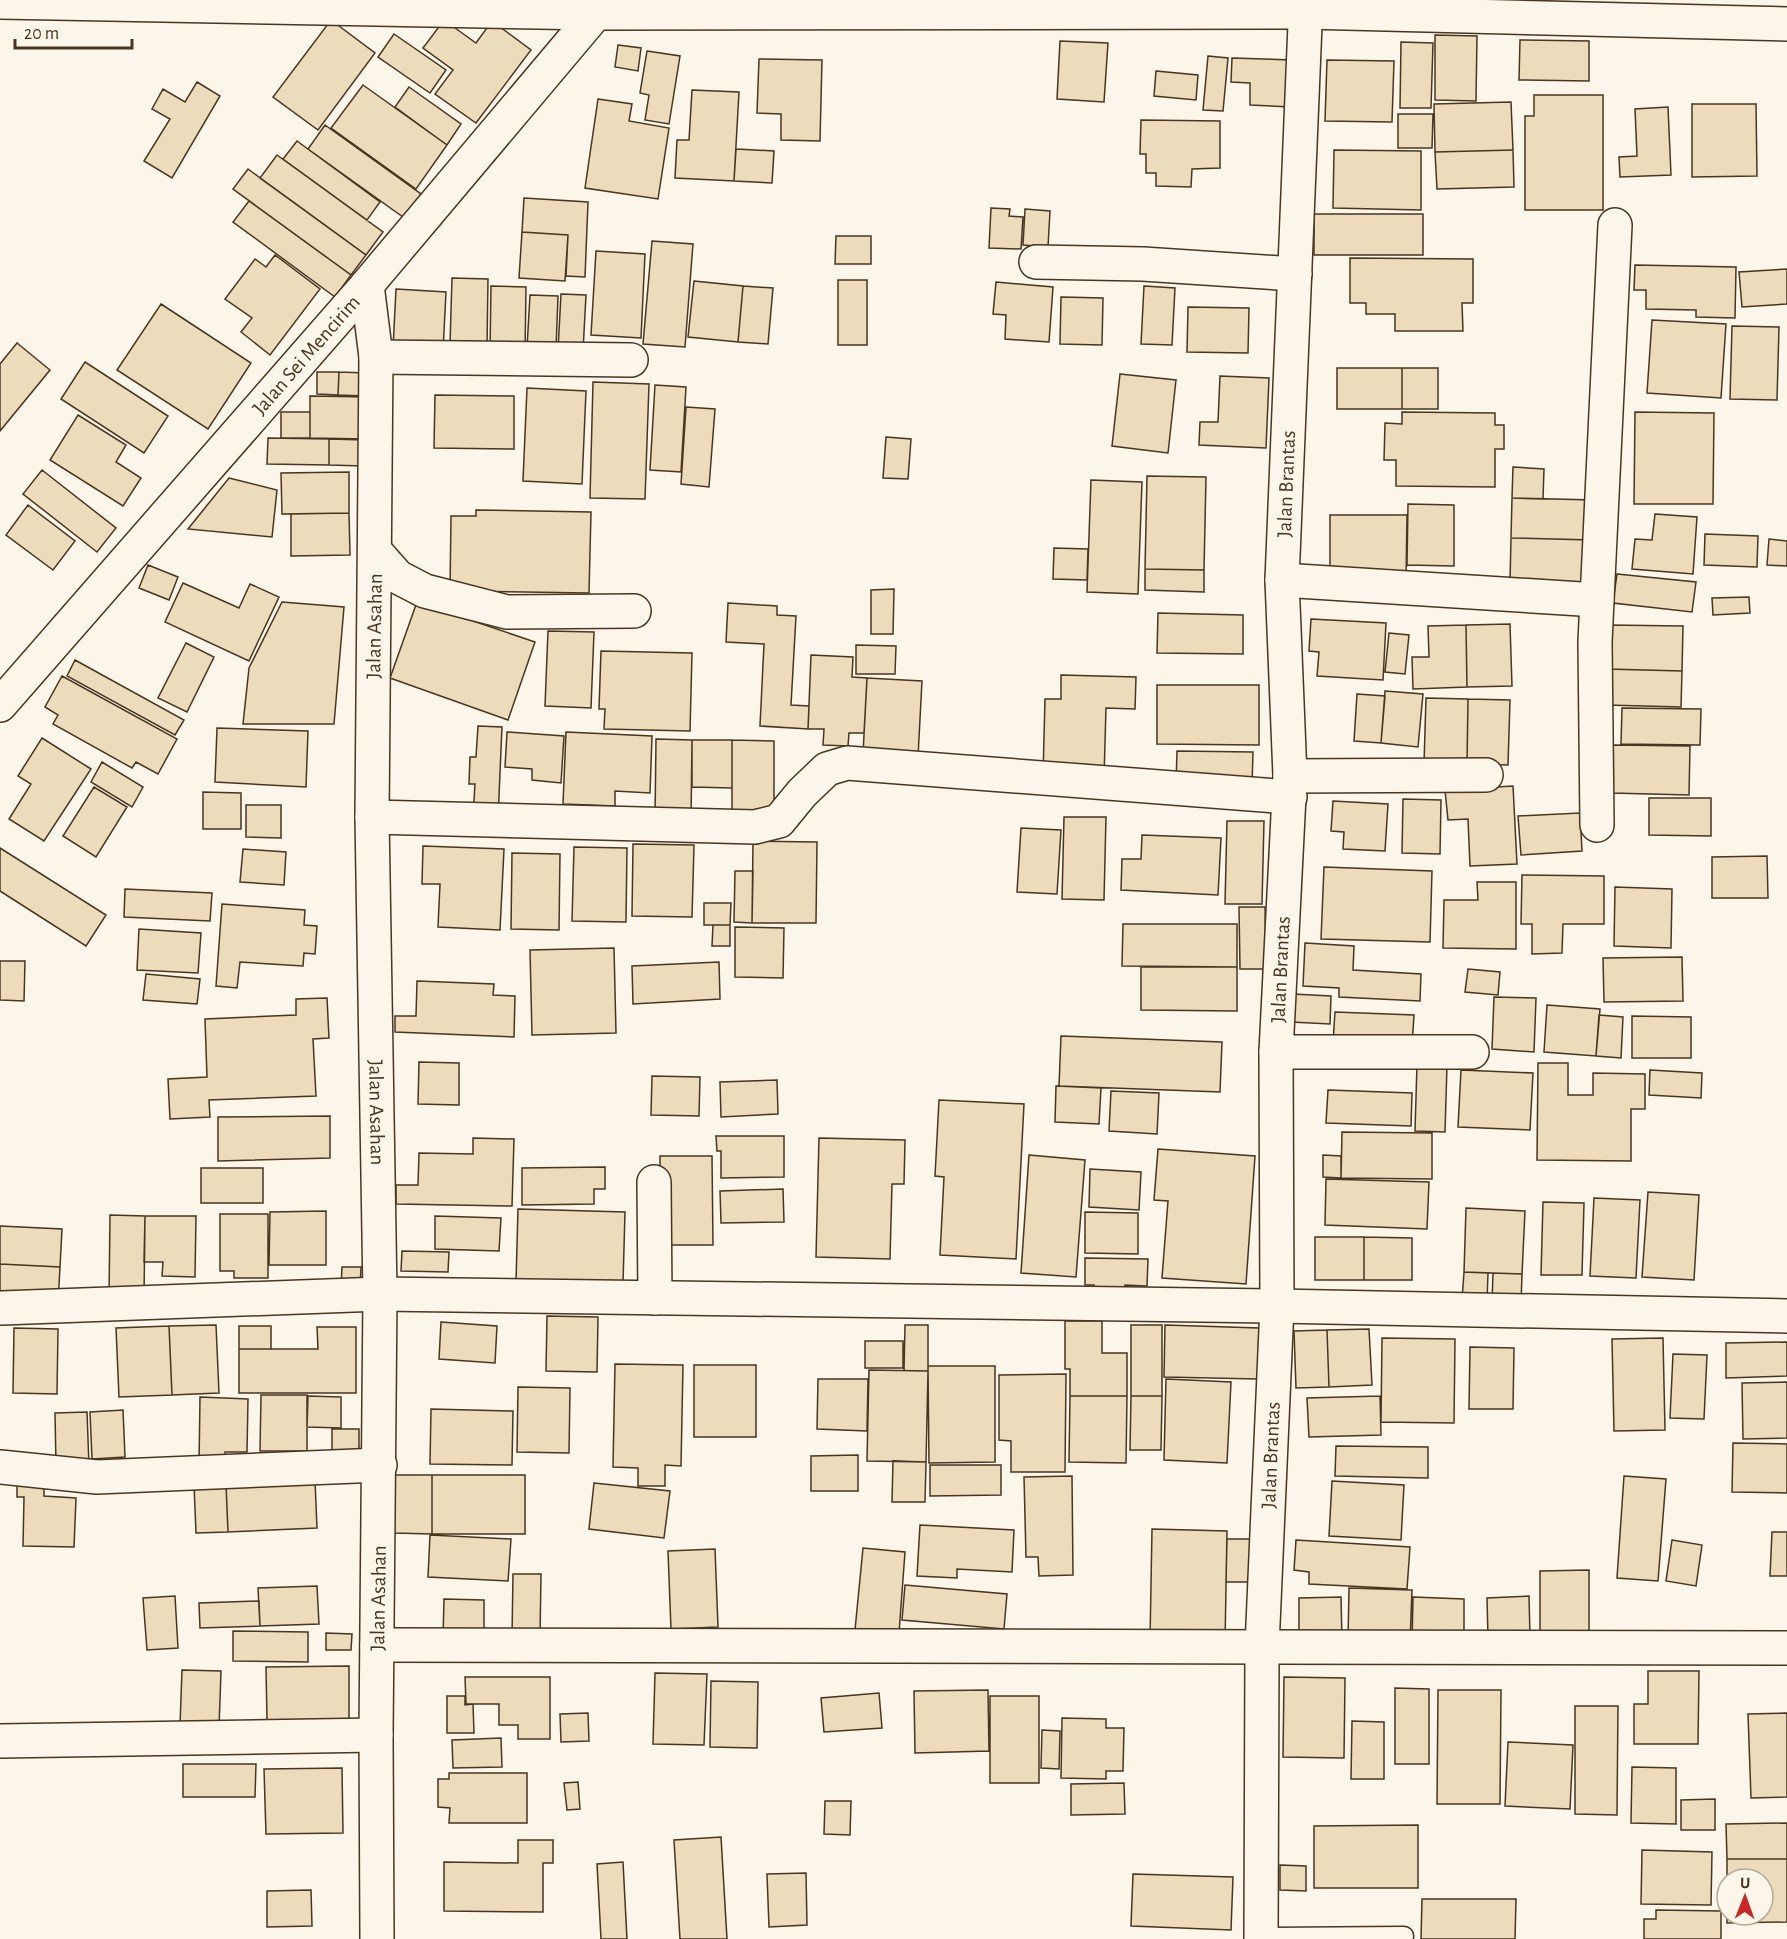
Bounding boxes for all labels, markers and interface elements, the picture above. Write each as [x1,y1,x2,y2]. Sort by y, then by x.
scale bar [15,12,132,50]
text: 20 m [24,25,59,43]
street label: Jalan Sei Mencirim [249,291,364,419]
street label: Jalan Brantas [1274,430,1299,538]
street label: Jalan Asahan [363,573,386,679]
street label: Jalan Brantas [1267,916,1294,1023]
street label: Jalan Asahan [365,1059,388,1165]
street label: Jalan Brantas [1258,1401,1284,1509]
street label: Jalan Asahan [367,1545,390,1651]
north arrow [1715,1867,1775,1927]
text: U [1740,1875,1750,1891]

